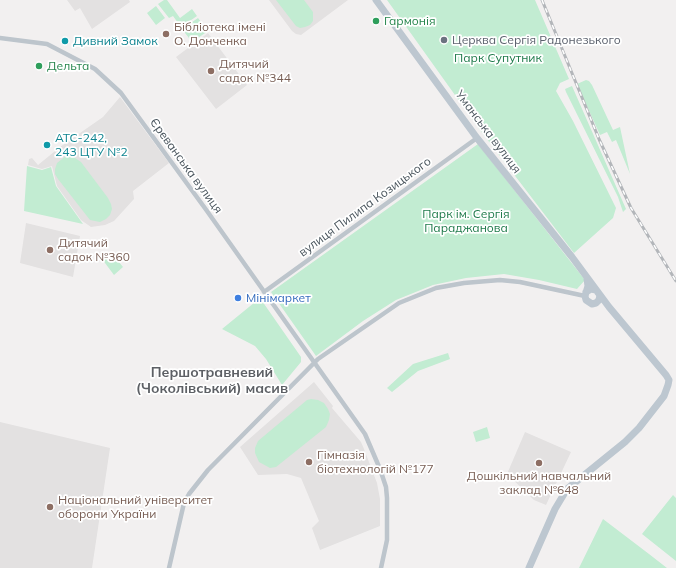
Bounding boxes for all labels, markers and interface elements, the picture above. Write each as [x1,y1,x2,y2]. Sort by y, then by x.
place label: Гармонія [384,14,435,28]
marker: Гармонія [371,16,381,26]
place label: Бібліотека імені О. Донченка [174,20,266,48]
marker: Бібліотека імені О. Донченка [161,29,171,39]
place label: Церква Сергія Радонезького [452,33,621,47]
place label: Дивний Замок [73,34,158,48]
marker: Церква Сергія Радонезького [439,35,449,45]
marker: Дивний Замок [60,36,70,46]
park label: Парк Супутник [454,51,542,65]
place label: Дитячий садок №344 [219,57,291,85]
place label: Дельта [47,59,89,73]
marker: Дельта [34,61,44,71]
marker: Дитячий садок №344 [206,66,216,76]
street label: Уманська вулиця [452,88,524,176]
street label: Єреванська вулиця [147,116,225,216]
place label: АТС-242, 243 ЦТУ №2 [55,131,128,159]
marker: АТС-242, 243 ЦТУ №2 [42,140,52,150]
street label: вулиця Пилипа Козицького [296,154,434,260]
park label: Парк ім. Сергія Параджанова [422,207,510,235]
place label: Дитячий садок №360 [58,236,130,264]
marker: Дитячий садок №360 [45,245,55,255]
place label: Мінімаркет [246,291,311,305]
marker: Мінімаркет [233,293,243,303]
district label: Першотравневий (Чоколівський) масив [136,365,288,398]
place label: Гімназія біотехнологій №177 [317,448,434,476]
marker: Гімназія біотехнологій №177 [304,457,314,467]
marker: Дошкільний навчальний заклад №648 [534,458,544,468]
place label: Дошкільний навчальний заклад №648 [467,469,611,497]
place label: Національний університет оборони України [58,493,213,521]
marker: Національний університет оборони України [45,502,55,512]

